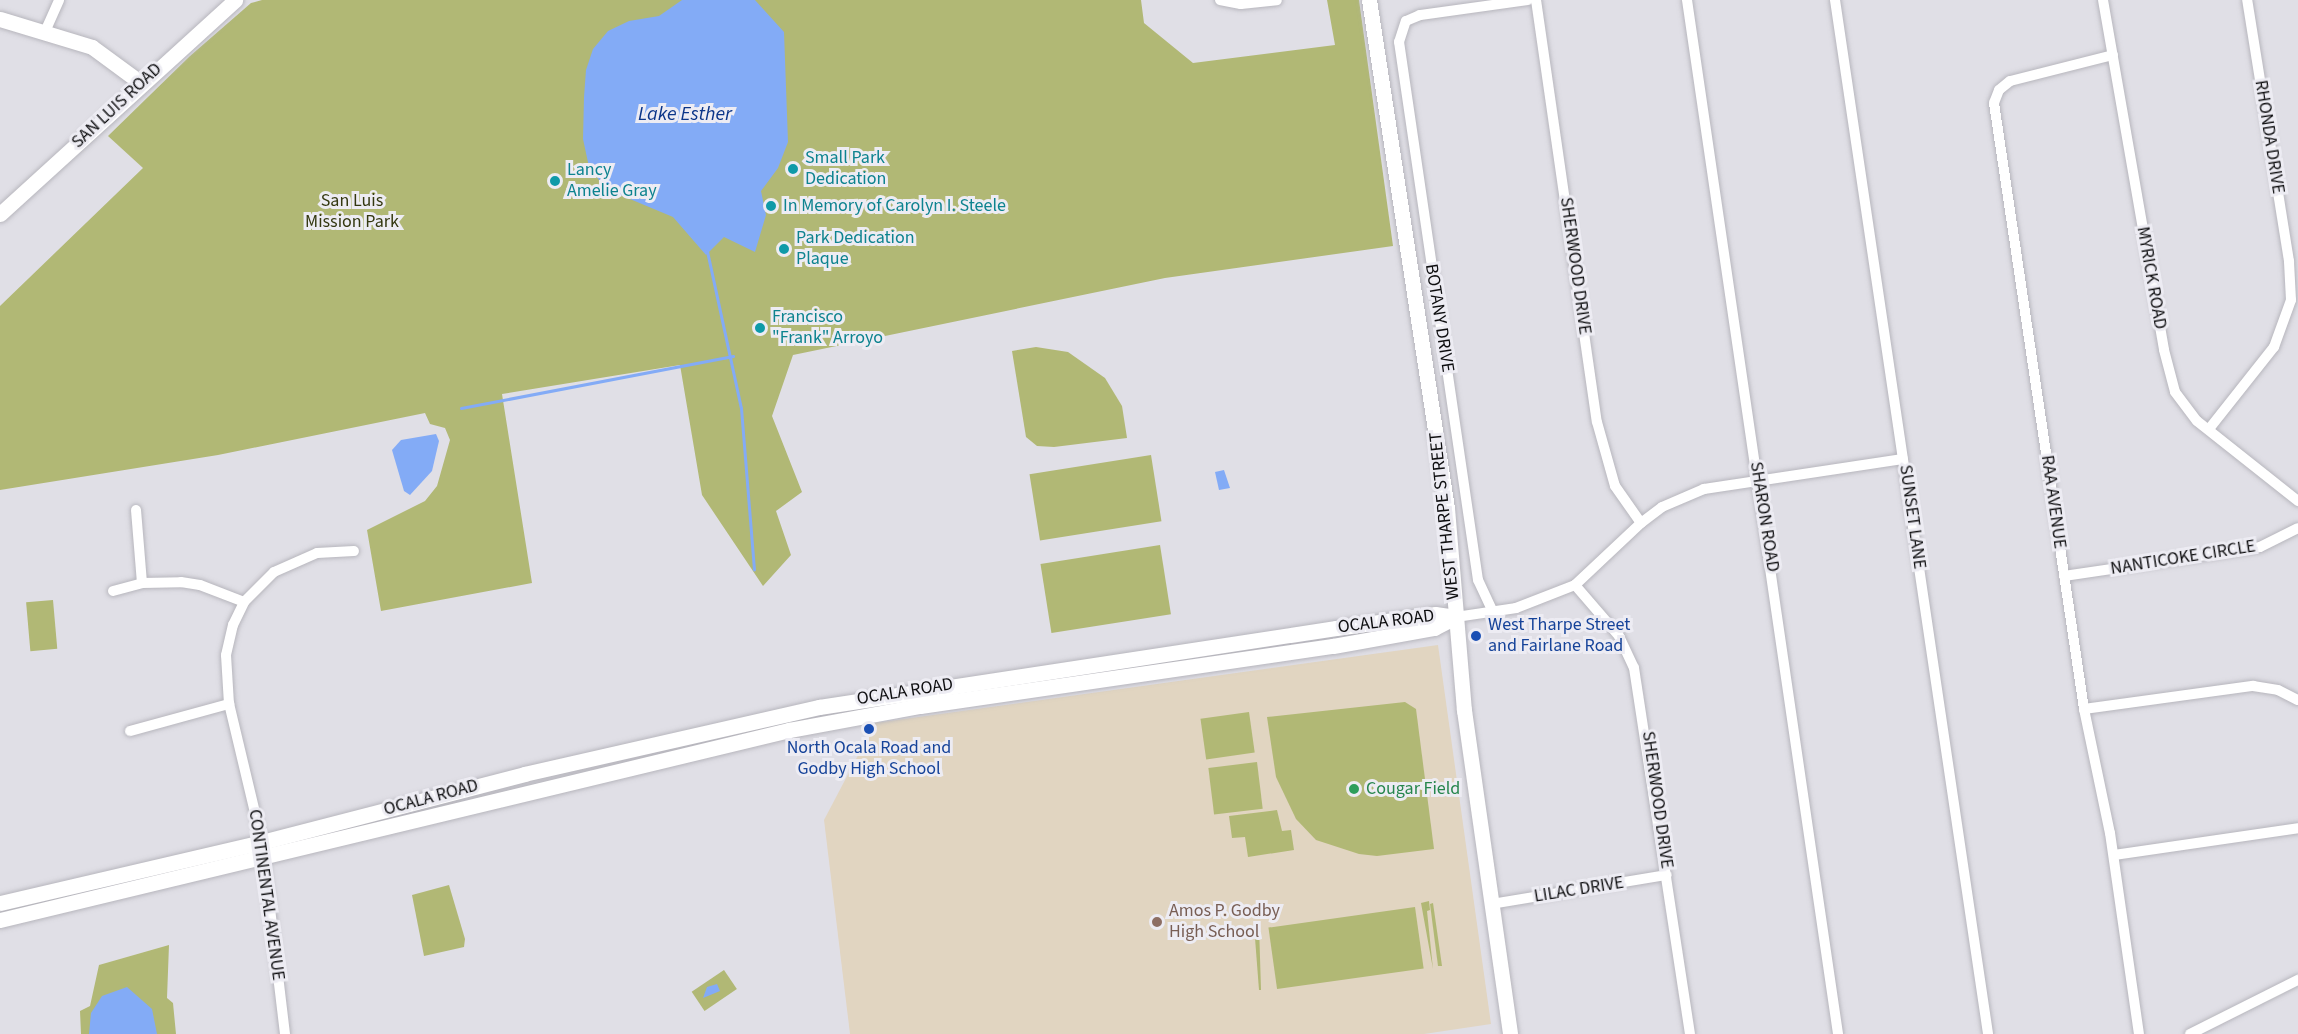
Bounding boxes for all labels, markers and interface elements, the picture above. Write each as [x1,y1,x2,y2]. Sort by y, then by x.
street label: SAN LUIS ROAD [67,59,167,153]
street label: RHONDA DRIVE [2249,79,2289,195]
water label: Lake Esther [638,102,732,126]
place label: Small Park Dedication [805,148,886,190]
place label: Lancy Amelie Gray [567,160,657,202]
marker: Small Park Dedication [786,162,800,176]
marker: Lancy Amelie Gray [548,174,562,188]
park label: San Luis Mission Park [305,191,399,234]
place label: In Memory of Carolyn I. Steele [783,195,1006,217]
street label: SHERWOOD DRIVE [1555,196,1595,336]
marker: In Memory of Carolyn I. Steele [764,199,778,213]
street label: MYRICK ROAD [2131,225,2171,331]
place label: Park Dedication Plaque [796,228,915,270]
marker: Park Dedication Plaque [777,242,791,256]
street label: BOTANY DRIVE [1420,262,1458,374]
place label: Francisco "Frank" Arroyo [772,307,883,350]
marker: Francisco "Frank" Arroyo [753,321,767,335]
street label: WEST THARPE STREET [1425,431,1465,601]
street label: RAA AVENUE [2036,454,2070,550]
street label: SHARON ROAD [1745,460,1783,574]
street label: SUNSET LANE [1894,464,1930,570]
street label: NANTICOKE CIRCLE [2109,536,2257,580]
street label: OCALA ROAD [1337,605,1435,639]
place label: West Tharpe Street and Fairlane Road [1488,615,1630,658]
marker: West Tharpe Street and Fairlane Road [1469,629,1483,643]
street label: OCALA ROAD [855,674,955,710]
marker: North Ocala Road and Godby High School [862,722,876,736]
street label: SHERWOOD DRIVE [1637,730,1677,870]
place label: North Ocala Road and Godby High School [787,738,951,780]
street label: OCALA ROAD [381,775,481,821]
place label: Cougar Field [1366,778,1460,800]
marker: Cougar Field [1347,782,1361,796]
street label: CONTINENTAL AVENUE [243,808,289,982]
street label: LILAC DRIVE [1533,872,1625,908]
place label: Amos P. Godby High School [1169,901,1280,944]
marker: Amos P. Godby High School [1150,915,1164,929]

